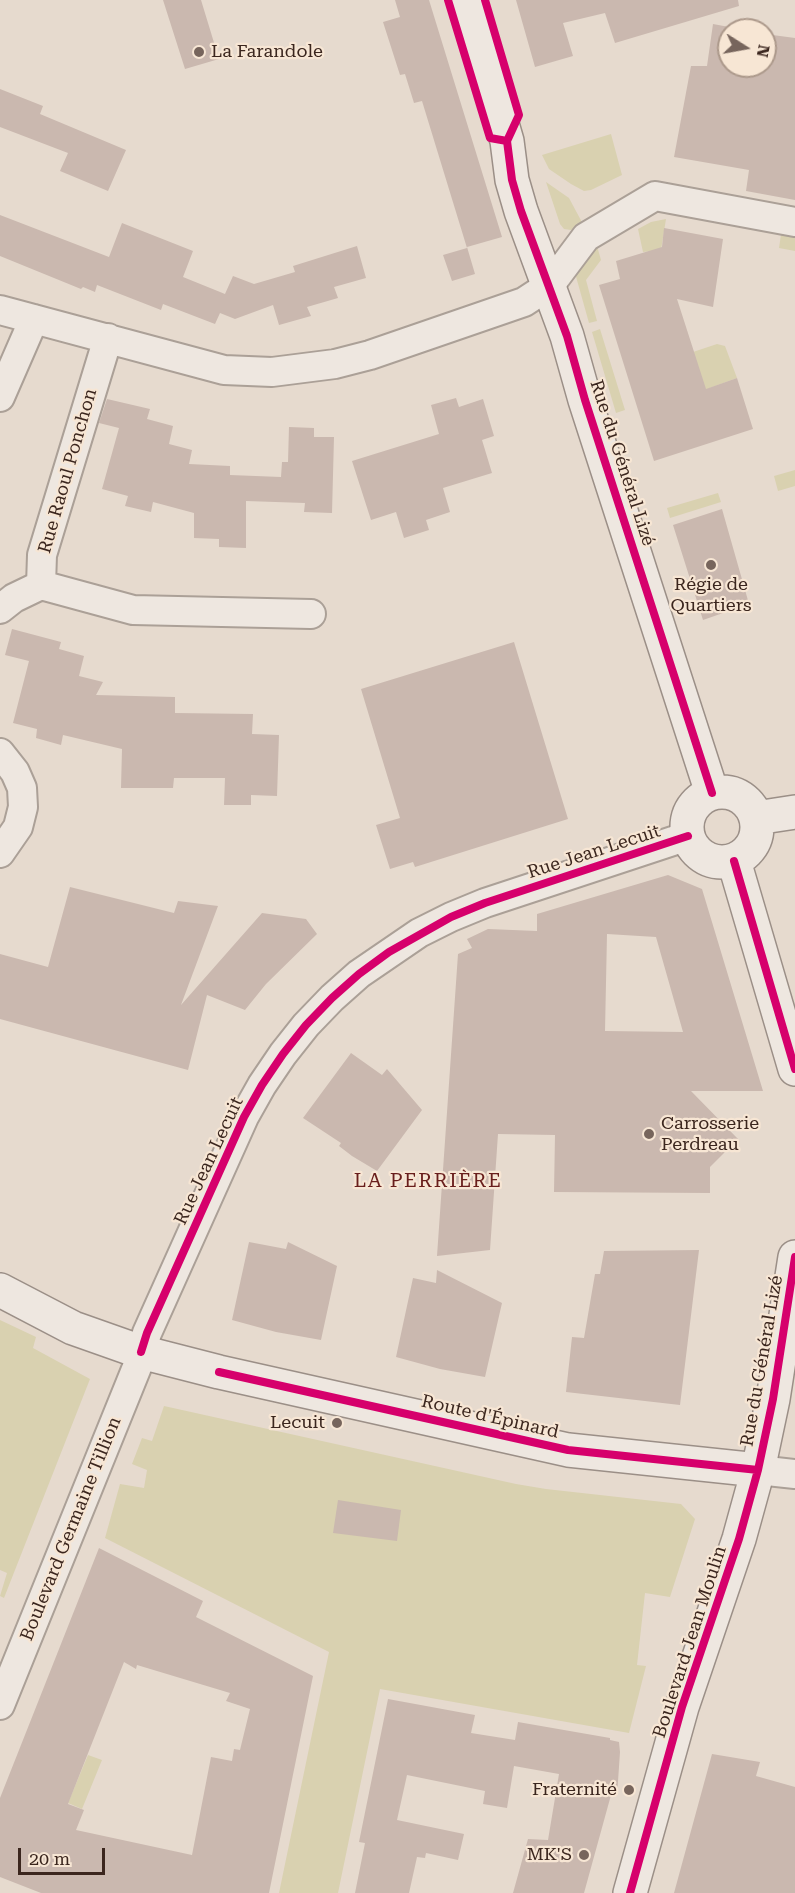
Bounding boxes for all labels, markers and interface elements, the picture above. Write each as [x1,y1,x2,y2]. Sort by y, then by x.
north arrow [717,18,777,78]
place label: La Farandole [211,41,323,63]
text: N [753,43,774,59]
marker: La Farandole [192,45,206,59]
street label: Rue du Général Lizé [585,377,659,549]
street label: Rue Raoul Ponchon [34,386,102,556]
marker: Régie de Quartiers [704,558,718,572]
place label: Régie de Quartiers [670,574,752,616]
street label: Rue Jean Lecuit [525,820,663,884]
street label: Rue Jean Lecuit [170,1094,248,1228]
place label: Carrosserie Perdreau [661,1113,759,1156]
marker: Carrosserie Perdreau [642,1127,656,1141]
district label: LA PERRIÈRE [354,1169,502,1193]
street label: Rue du Général Lizé [736,1274,788,1448]
street label: Route d'Épinard [419,1391,561,1443]
place label: Lecuit [270,1412,325,1434]
street label: Boulevard Germaine Tillion [16,1414,126,1644]
marker: Lecuit [330,1416,344,1430]
street label: Boulevard Jean Moulin [649,1543,731,1741]
place label: Fraternité [532,1779,617,1801]
marker: Fraternité [622,1783,636,1797]
scale bar [21,1836,108,1874]
place label: MK'S [527,1844,572,1866]
text: 20 m [29,1848,70,1869]
marker: MK'S [577,1848,591,1862]

